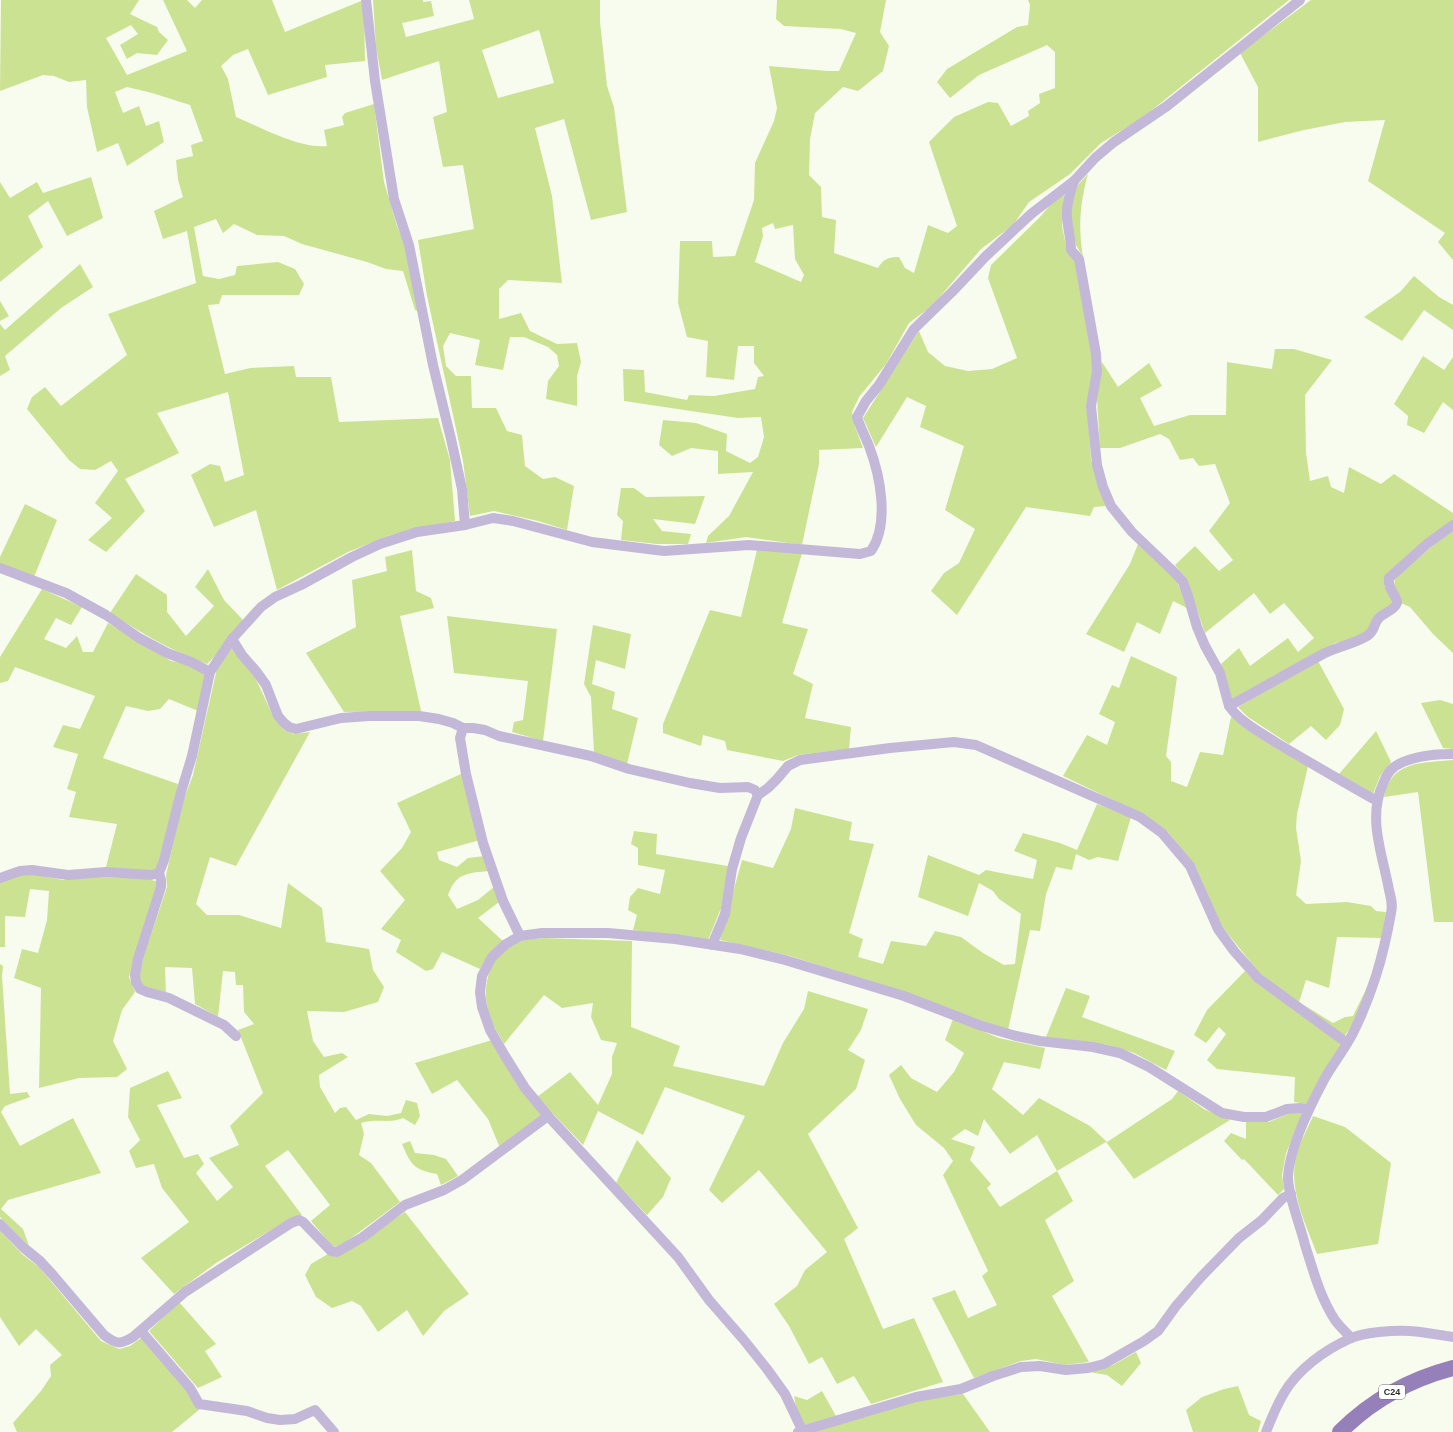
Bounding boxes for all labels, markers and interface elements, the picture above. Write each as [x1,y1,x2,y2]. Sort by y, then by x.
road number: C24 [1379,1385,1405,1399]

